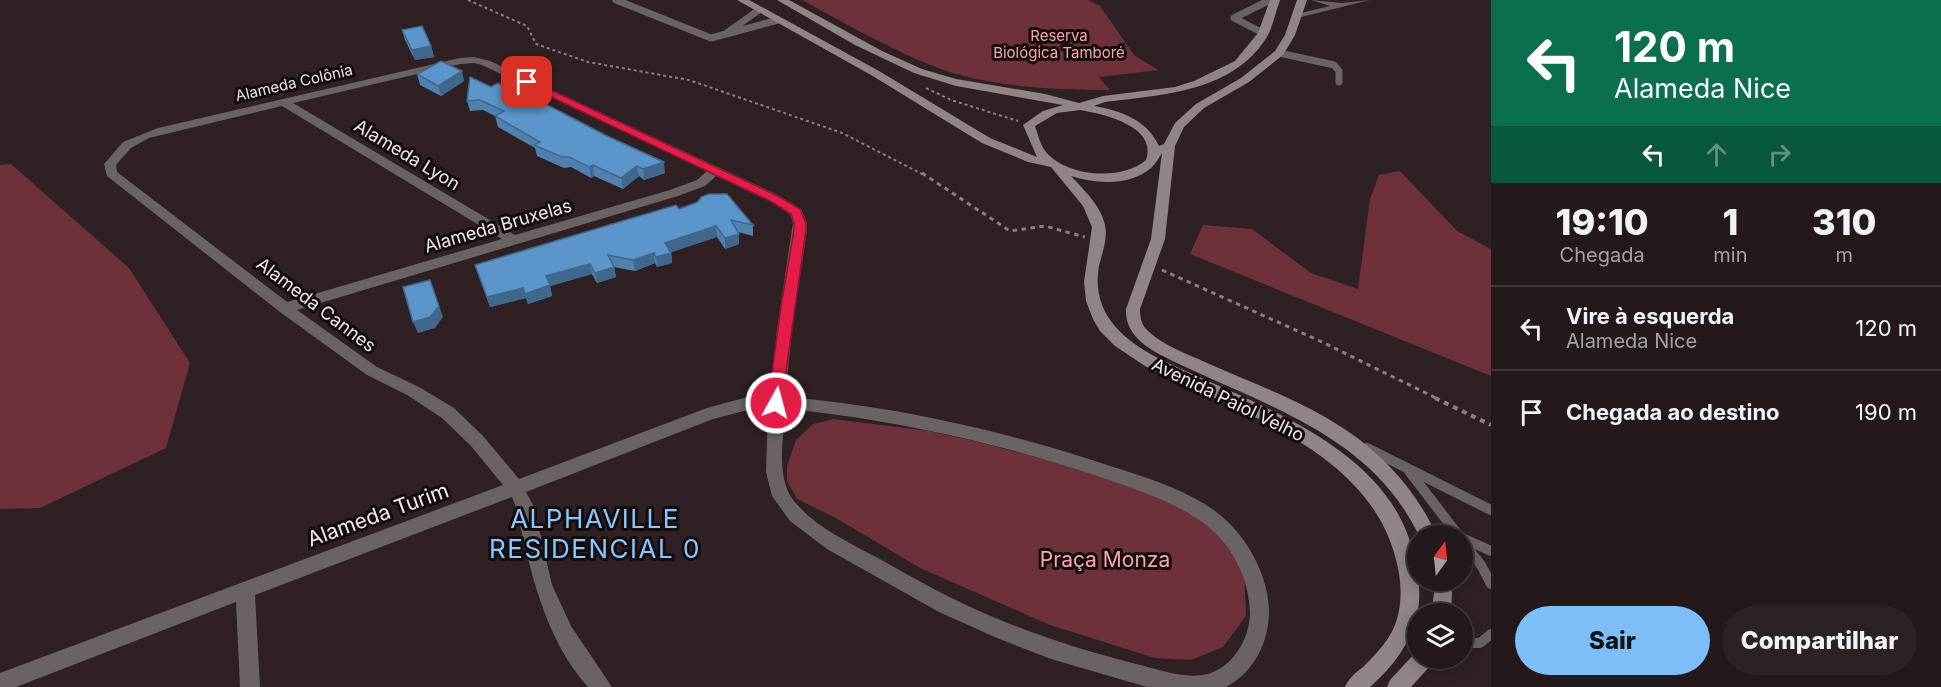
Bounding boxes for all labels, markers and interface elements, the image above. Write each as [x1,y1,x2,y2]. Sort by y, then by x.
text: 120 m [1614,21,1735,72]
icon: left [1515,24,1593,102]
park label: Reserva Biológica Tamboré [993,26,1125,62]
pin [501,56,552,107]
street label: Alameda Colônia [233,60,354,105]
icon: arrive [510,65,543,98]
text: Alameda Nice [1614,72,1791,105]
street label: Alameda Lyon [351,115,464,194]
icon: left [1637,138,1670,171]
icon: ahead [1700,138,1733,171]
icon: right [1763,138,1796,171]
street label: Alameda Bruxelas [422,194,574,257]
text: 19:10 [1556,200,1649,244]
text: 1 [1722,200,1738,244]
text: 310 [1812,200,1876,244]
text: Chegada [1560,243,1645,267]
text: min [1713,243,1747,267]
text: m [1835,243,1853,267]
street label: Alameda Cannes [253,253,380,356]
text: Vire à esquerda [1566,303,1734,329]
icon: left [1515,312,1548,345]
text: 120 m [1855,315,1917,341]
text: Alameda Nice [1566,329,1697,353]
street label: Avenida Paiol Velho [1149,354,1308,446]
position arrow [744,371,808,435]
icon: arrive [1515,396,1548,429]
text: Chegada ao destino [1566,399,1780,425]
text: 190 m [1855,399,1917,425]
street label: Alameda Turim [304,477,452,552]
district label: ALPHAVILLE RESIDENCIAL 0 [489,503,701,564]
north arrow [1407,525,1473,591]
map controls [1407,525,1473,669]
park label: Praça Monza [1040,547,1170,572]
button: layers [1407,603,1473,669]
button: Sair [1515,606,1710,675]
button: Compartilhar [1722,606,1917,675]

